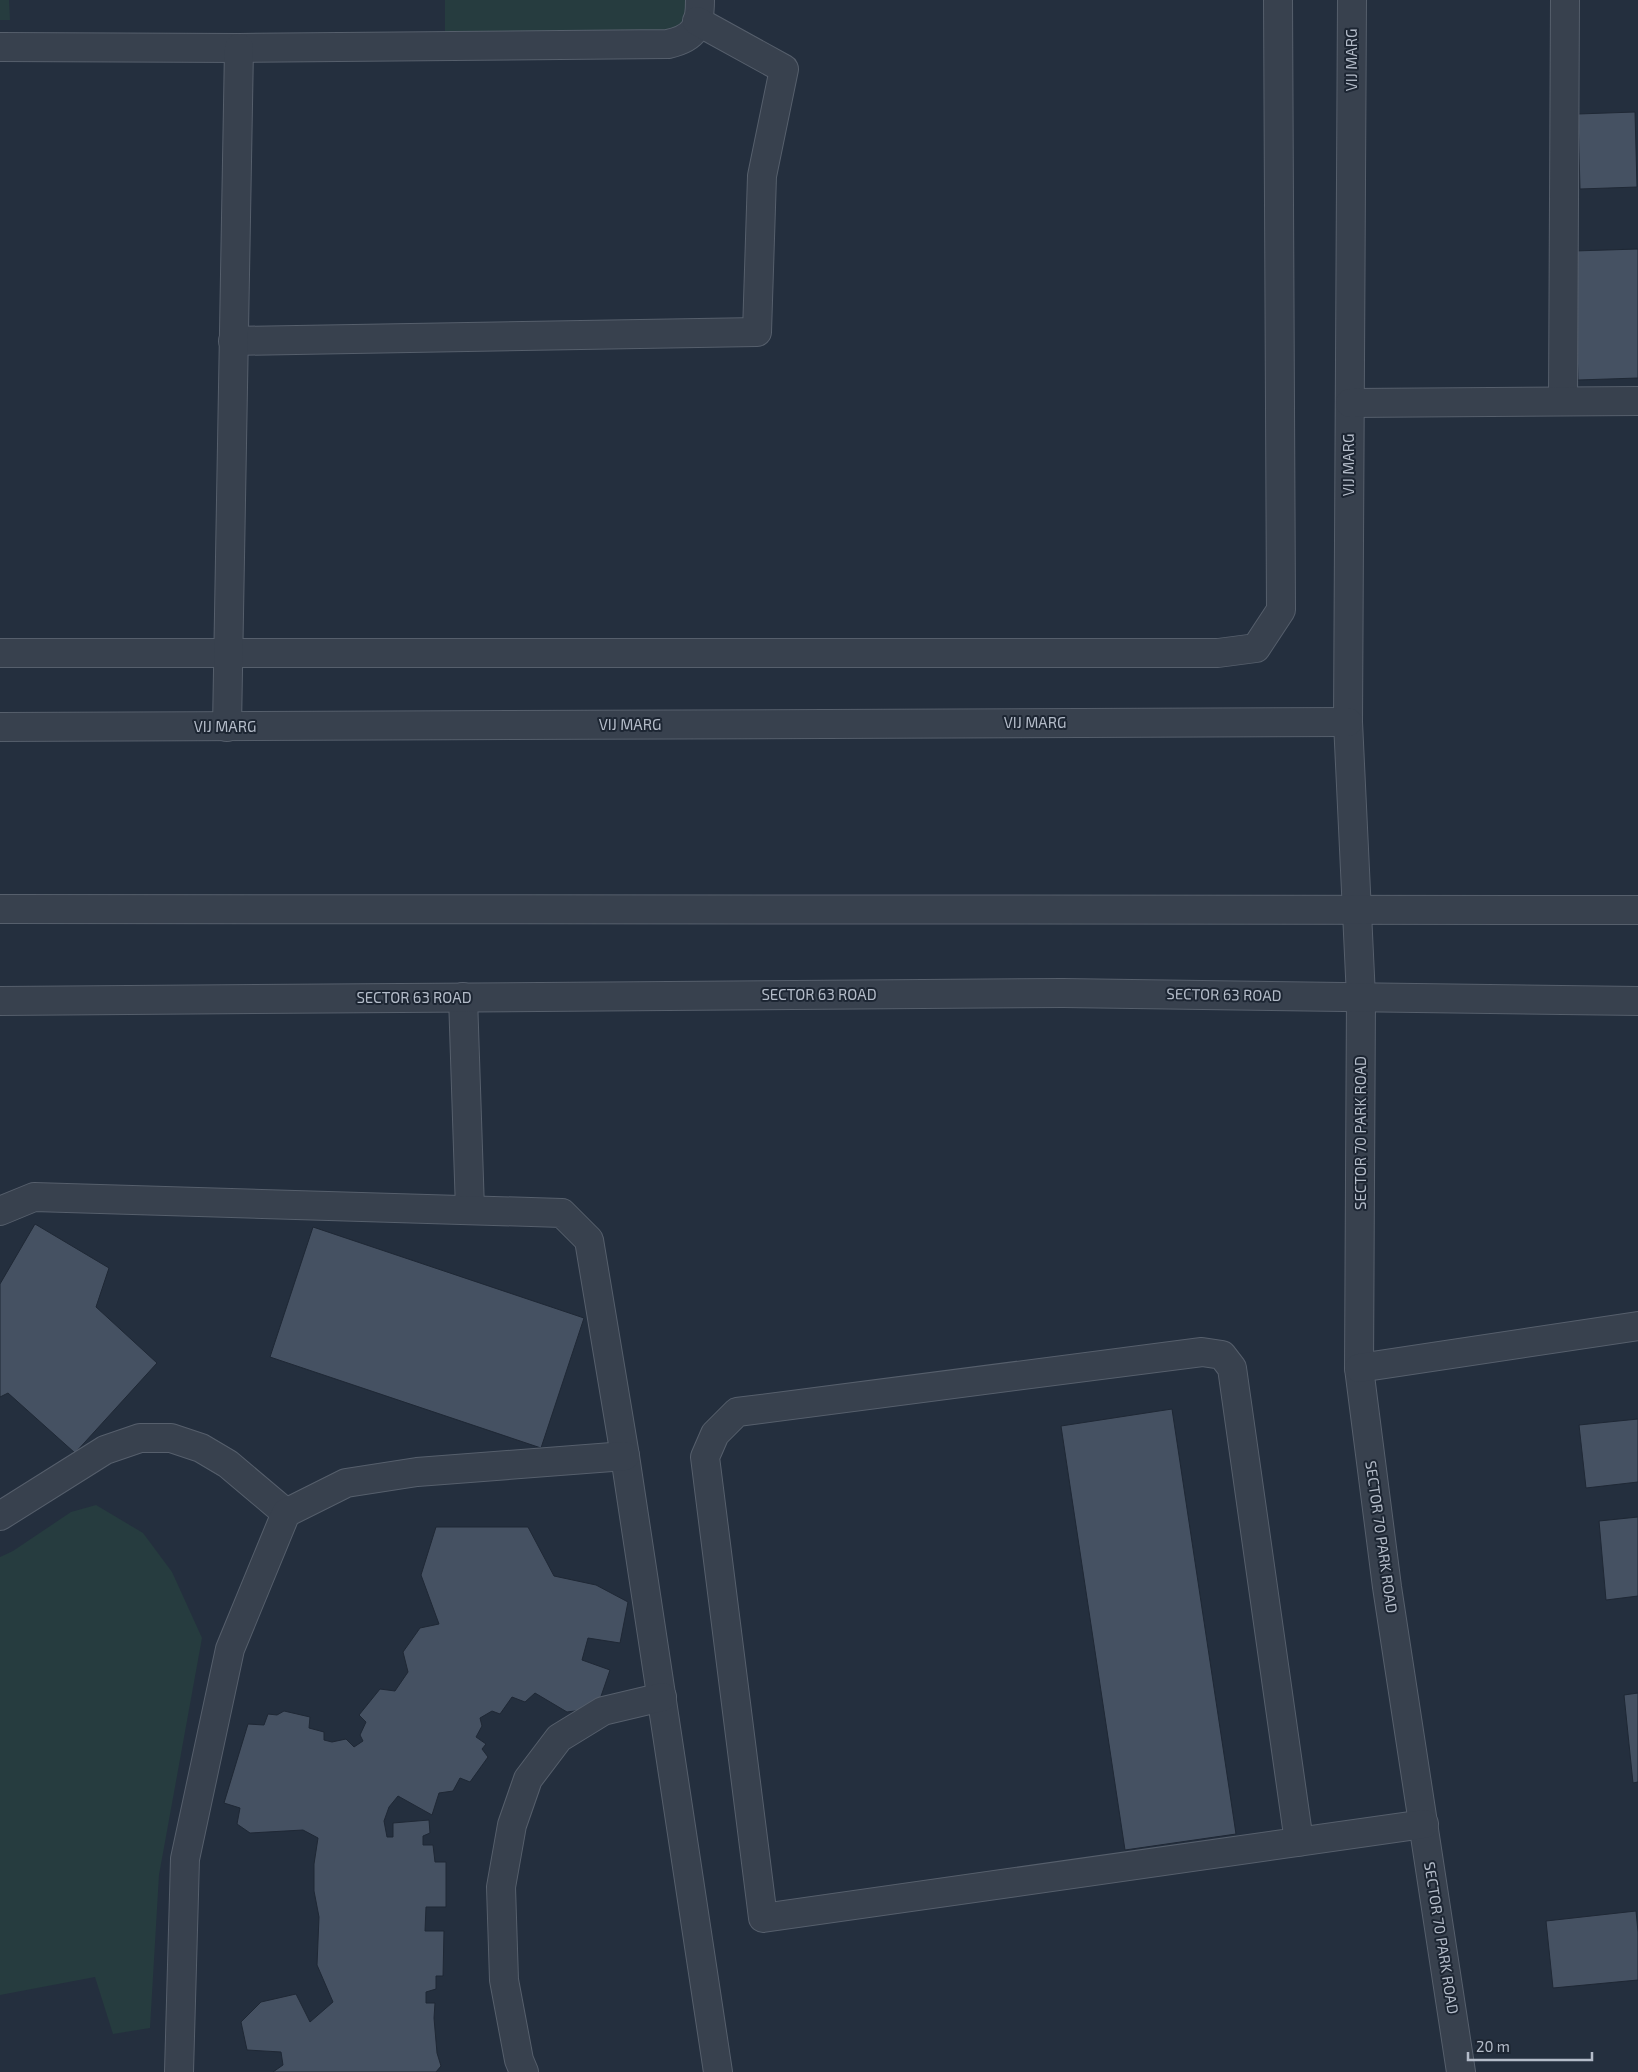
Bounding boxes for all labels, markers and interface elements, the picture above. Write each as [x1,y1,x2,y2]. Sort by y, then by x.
street label: VIJ MARG [1342,29,1360,91]
street label: VIJ MARG [1339,434,1357,496]
street label: VIJ MARG [1004,713,1066,731]
street label: VIJ MARG [599,715,661,733]
street label: VIJ MARG [194,717,256,735]
street label: SECTOR 63 ROAD [1166,984,1282,1004]
street label: SECTOR 63 ROAD [761,985,877,1003]
street label: SECTOR 63 ROAD [356,988,472,1006]
street label: SECTOR 70 PARK ROAD [1351,1056,1369,1210]
street label: SECTOR 70 PARK ROAD [1362,1459,1402,1614]
street label: SECTOR 70 PARK ROAD [1421,1860,1463,2015]
scale bar [1468,2030,1592,2062]
text: 20 m [1476,2037,1510,2055]

